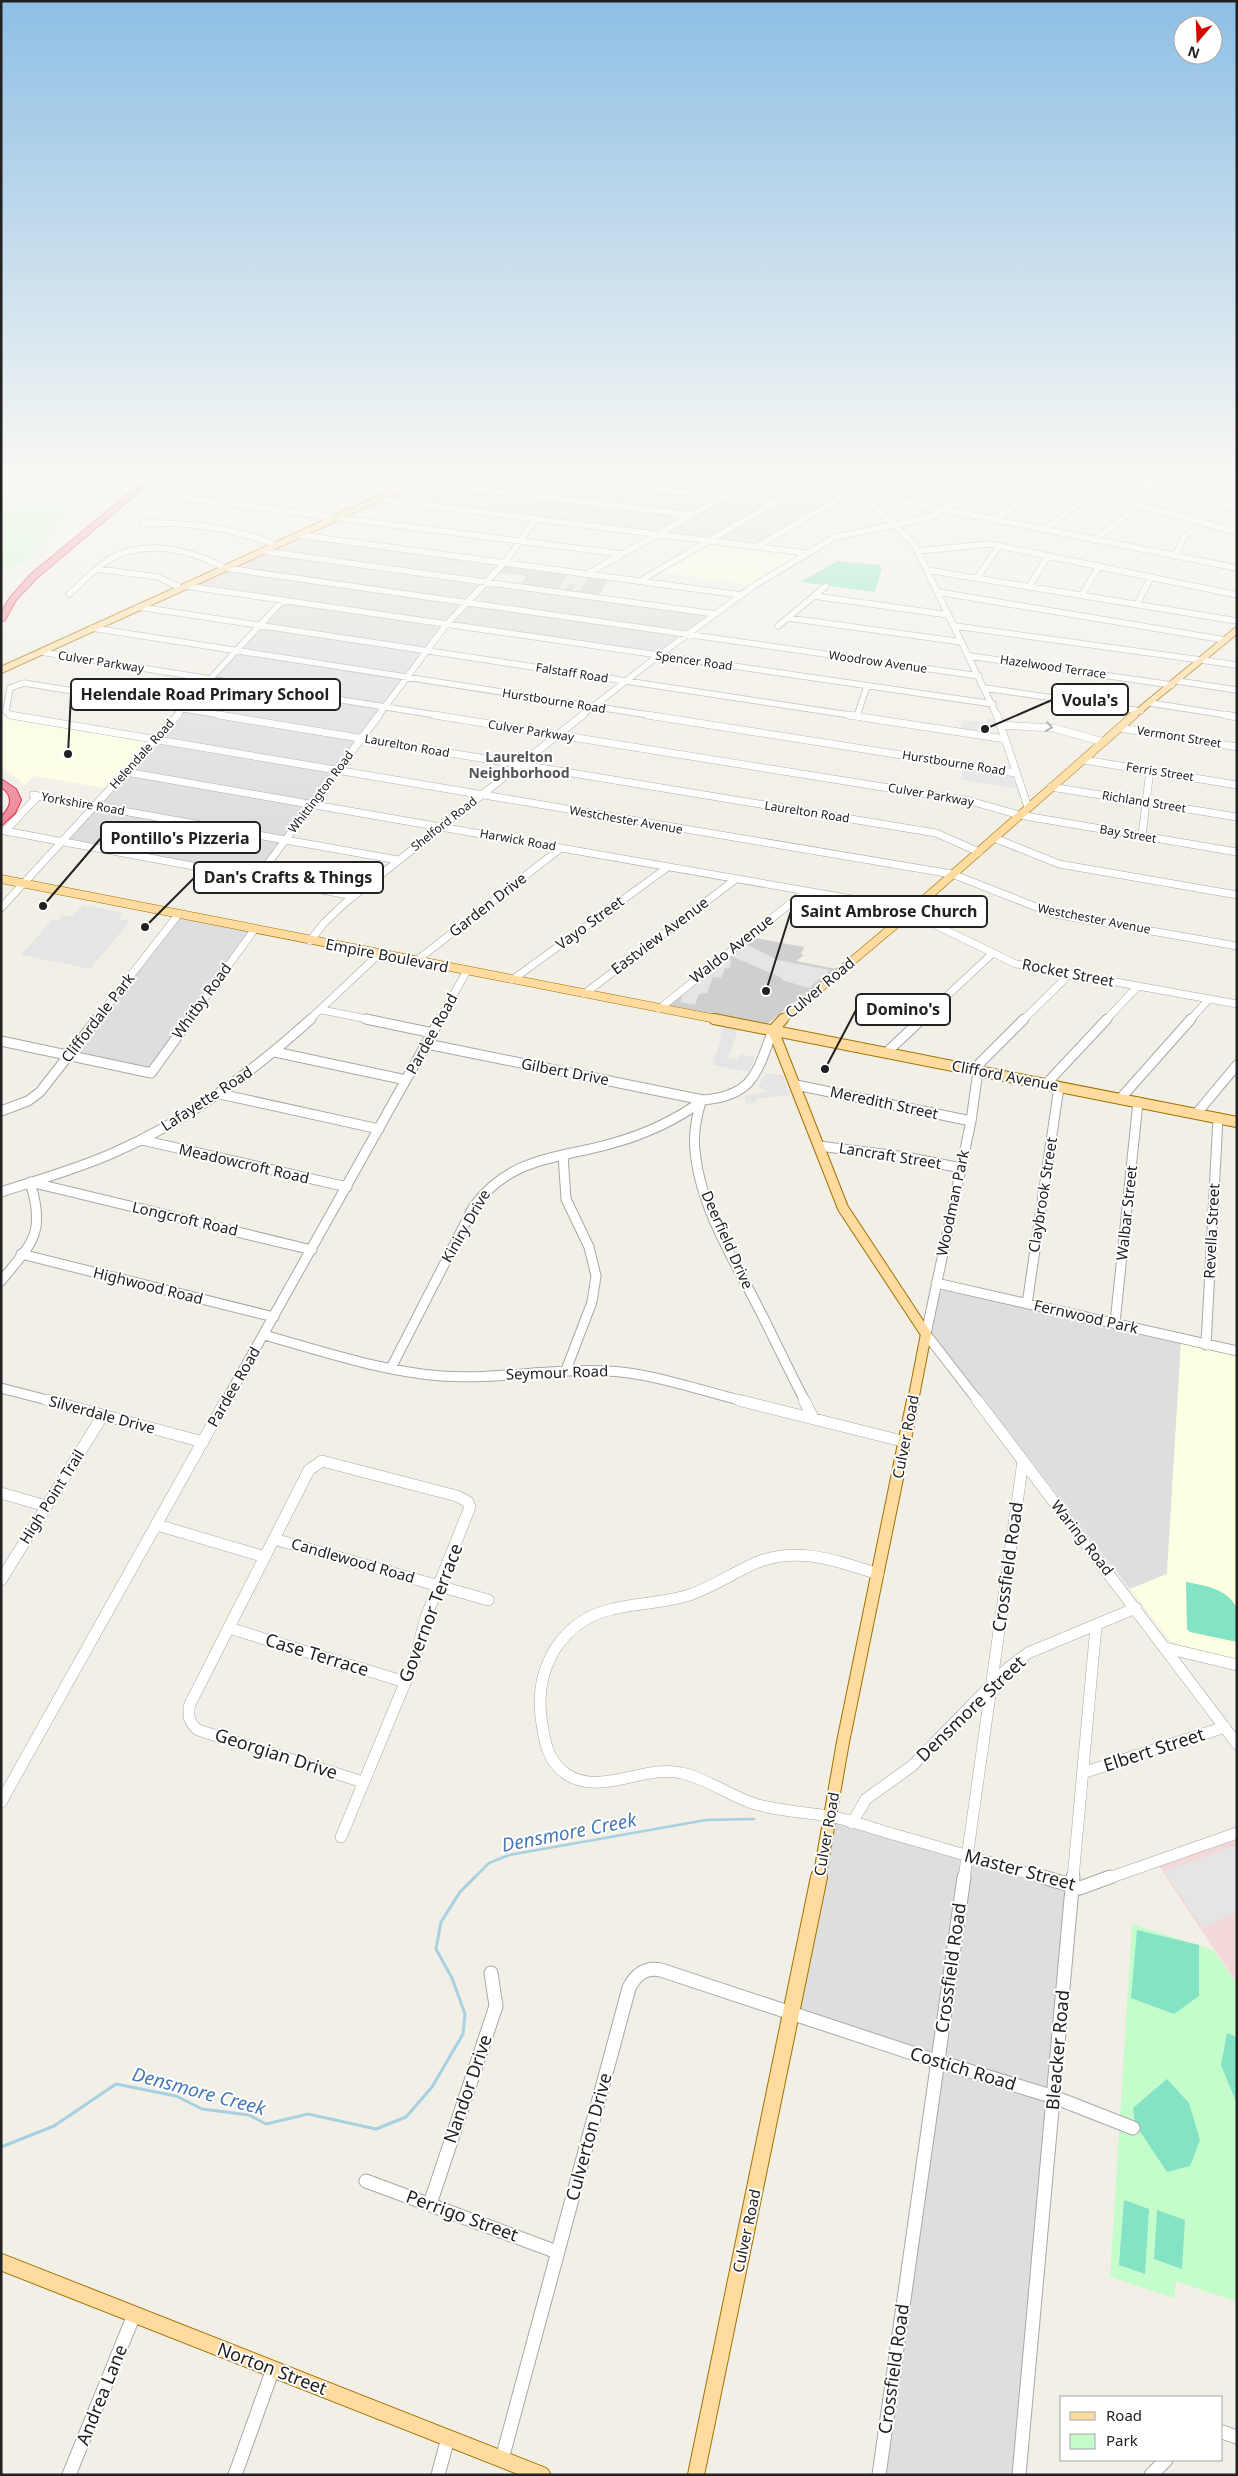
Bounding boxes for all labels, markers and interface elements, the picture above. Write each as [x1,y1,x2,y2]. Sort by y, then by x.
north arrow [1173,15,1223,65]
text: N [1185,42,1202,64]
street label: Culver Parkway [57,646,146,677]
street label: Woodrow Avenue [828,646,929,677]
street label: Spencer Road [654,647,734,674]
street label: Hazelwood Terrace [999,651,1108,682]
street label: Falstaff Road [535,658,610,687]
callout: Helendale Road Primary School [71,679,340,710]
text: Helendale Road Primary School [81,683,329,705]
street label: Hurstbourne Road [501,684,607,717]
callout: Voula's [1052,684,1128,715]
text: Voula's [1062,689,1118,711]
street label: Helendale Road [106,715,178,792]
street label: Culver Parkway [487,715,576,746]
street label: Vermont Street [1136,721,1223,752]
one-way arrow [1045,722,1053,732]
street label: Laurelton Road [363,730,451,761]
street label: Hurstbourne Road [901,746,1007,779]
street label: Whittington Road [284,747,357,836]
district label: Laurelton Neighborhood [468,747,570,782]
street label: Ferris Street [1125,758,1196,785]
street label: Culver Parkway [887,779,976,811]
street label: Richland Street [1101,786,1188,817]
street label: Yorkshire Road [40,788,126,819]
street label: Shelford Road [407,792,480,855]
street label: Laurelton Road [763,796,851,827]
street label: Westchester Avenue [568,801,684,838]
street label: Bay Street [1098,820,1158,847]
callout: Pontillo's Pizzeria [101,822,260,853]
street label: Harwick Road [479,824,558,855]
text: Pontillo's Pizzeria [111,827,249,849]
callout: Dan's Crafts & Things [194,862,383,893]
text: Dan's Crafts & Things [204,866,372,888]
street label: Garden Drive [445,868,530,941]
street label: Vayo Street [551,890,628,954]
street label: Eastview Avenue [607,892,712,979]
callout: Saint Ambrose Church [791,896,987,927]
street label: Westchester Avenue [1036,899,1152,938]
text: Saint Ambrose Church [801,900,977,922]
street label: Waldo Avenue [686,909,777,987]
street label: Empire Boulevard [324,933,450,977]
street label: Culver Road [780,952,858,1022]
street label: Rocket Street [1020,953,1116,991]
street label: Whitby Road [167,959,235,1042]
street label: Cliffordale Park [56,969,138,1066]
street label: Pardee Road [401,990,462,1077]
callout: Domino's [856,994,950,1025]
text: Domino's [866,998,940,1020]
street label: Gilbert Drive [520,1053,611,1089]
street label: Clifford Avenue [950,1055,1060,1095]
street label: Lafayette Road [157,1061,256,1135]
street label: Meredith Street [828,1081,941,1123]
street label: Claybrook Street [1023,1135,1061,1254]
street label: Lancraft Street [838,1137,943,1173]
street label: Meadowcroft Road [177,1138,311,1188]
street label: Woodman Park [931,1148,973,1258]
street label: Walbar Street [1111,1164,1141,1261]
street label: Revella Street [1199,1182,1224,1279]
street label: Kiniry Drive [436,1185,494,1266]
street label: Deerfield Drive [697,1187,759,1292]
street label: Longcroft Road [130,1196,240,1240]
street label: Highwood Road [91,1262,205,1308]
street label: Fernwood Park [1032,1294,1140,1338]
street label: Pardee Road [202,1343,264,1430]
street label: Seymour Road [505,1360,609,1384]
street label: Silverdale Drive [47,1390,157,1438]
street label: Culver Road [887,1393,923,1480]
street label: High Point Trail [14,1446,88,1547]
street label: Waring Road [1047,1496,1119,1579]
street label: Crossfield Road [986,1500,1028,1634]
street label: Candlewood Road [289,1533,417,1587]
street label: Governor Terrace [393,1540,468,1685]
street label: Case Terrace [263,1627,372,1681]
street label: Densmore Street [911,1650,1030,1767]
street label: Elbert Street [1100,1721,1208,1777]
street label: Georgian Drive [212,1722,341,1784]
street label: Culver Road [809,1790,843,1877]
water label: Densmore Creek [499,1806,639,1858]
street label: Master Street [962,1843,1079,1896]
street label: Crossfield Road [929,1901,971,2035]
street label: Bleacker Road [1040,1989,1074,2111]
street label: Nandor Drive [437,2031,497,2146]
street label: Costich Road [907,2041,1019,2096]
water label: Densmore Creek [129,2061,269,2121]
street label: Culverton Drive [559,2070,617,2203]
street label: Perrigo Street [403,2184,522,2247]
street label: Culver Road [727,2187,765,2274]
street label: Crossfield Road [872,2302,914,2436]
street label: Norton Street [214,2336,331,2400]
street label: Andrea Lane [70,2341,132,2449]
legend [1060,2396,1223,2461]
text: Road [1106,2405,1142,2425]
text: Park [1106,2430,1138,2450]

